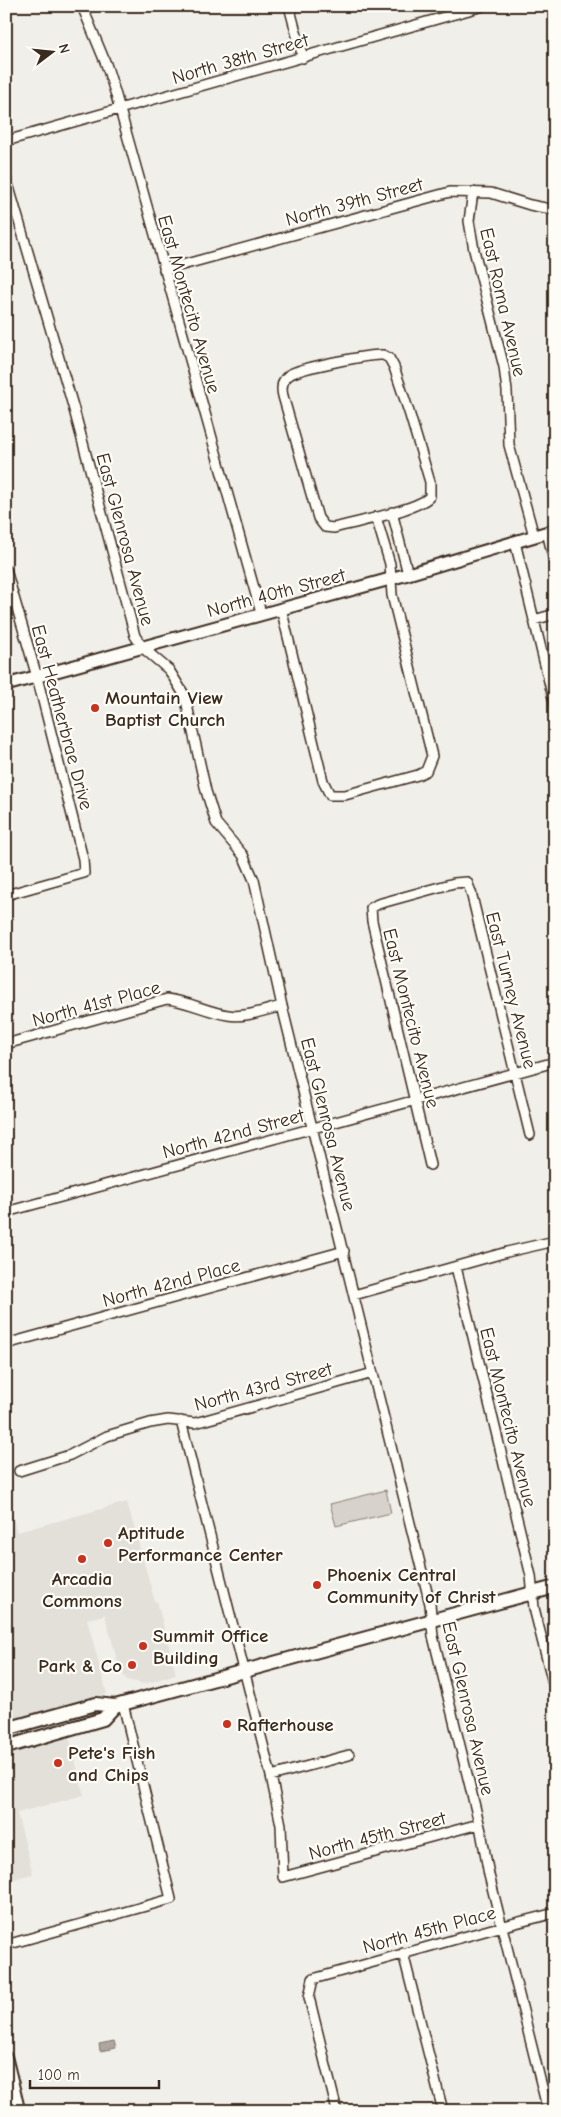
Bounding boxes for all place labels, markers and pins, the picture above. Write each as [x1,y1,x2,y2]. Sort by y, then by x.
place label: Mountain View Baptist Church [105,687,225,731]
marker: Mountain View Baptist Church [89,702,101,714]
place label: Aptitude Performance Center [118,1522,283,1566]
marker: Aptitude Performance Center [102,1537,114,1549]
marker: Arcadia Commons [76,1553,88,1565]
place label: Phoenix Central Community of Christ [327,1564,496,1608]
place label: Arcadia Commons [42,1568,122,1612]
marker: Phoenix Central Community of Christ [311,1579,323,1591]
place label: Summit Office Building [153,1625,268,1669]
marker: Summit Office Building [137,1640,149,1652]
place label: Park & Co [38,1655,122,1677]
marker: Park & Co [126,1659,138,1671]
place label: Rafterhouse [237,1714,334,1736]
marker: Rafterhouse [221,1718,233,1730]
place label: Pete's Fish and Chips [68,1742,155,1786]
marker: Pete's Fish and Chips [52,1757,64,1769]

